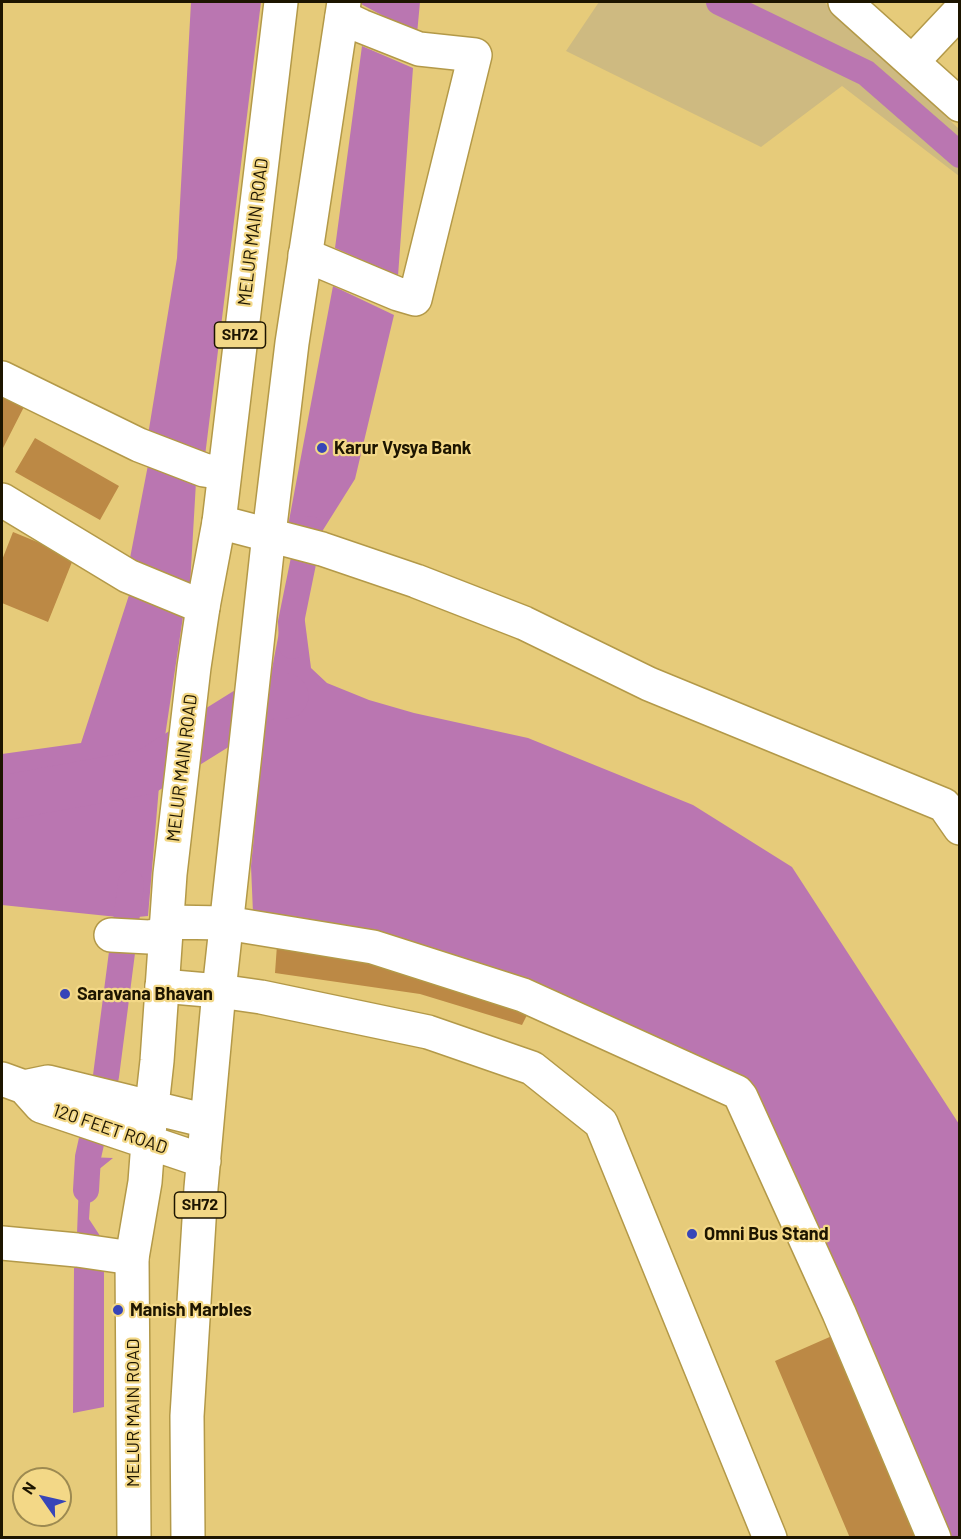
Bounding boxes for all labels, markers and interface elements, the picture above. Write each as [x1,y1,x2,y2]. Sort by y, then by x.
street label: MELUR MAIN ROAD [233,157,273,307]
road number: SH72 [214,322,266,348]
place label: Karur Vysya Bank [334,437,471,459]
marker: Karur Vysya Bank [315,441,329,455]
street label: MELUR MAIN ROAD [162,693,202,843]
place label: Saravana Bhavan [77,983,213,1005]
marker: Saravana Bhavan [58,987,72,1001]
street label: 120 FEET ROAD [50,1099,170,1159]
road number: SH72 [174,1192,226,1218]
place label: Omni Bus Stand [704,1223,829,1245]
marker: Omni Bus Stand [685,1227,699,1241]
place label: Manish Marbles [130,1299,252,1321]
marker: Manish Marbles [111,1303,125,1317]
street label: MELUR MAIN ROAD [122,1339,144,1487]
north arrow [12,1467,72,1527]
text: N [17,1478,39,1498]

